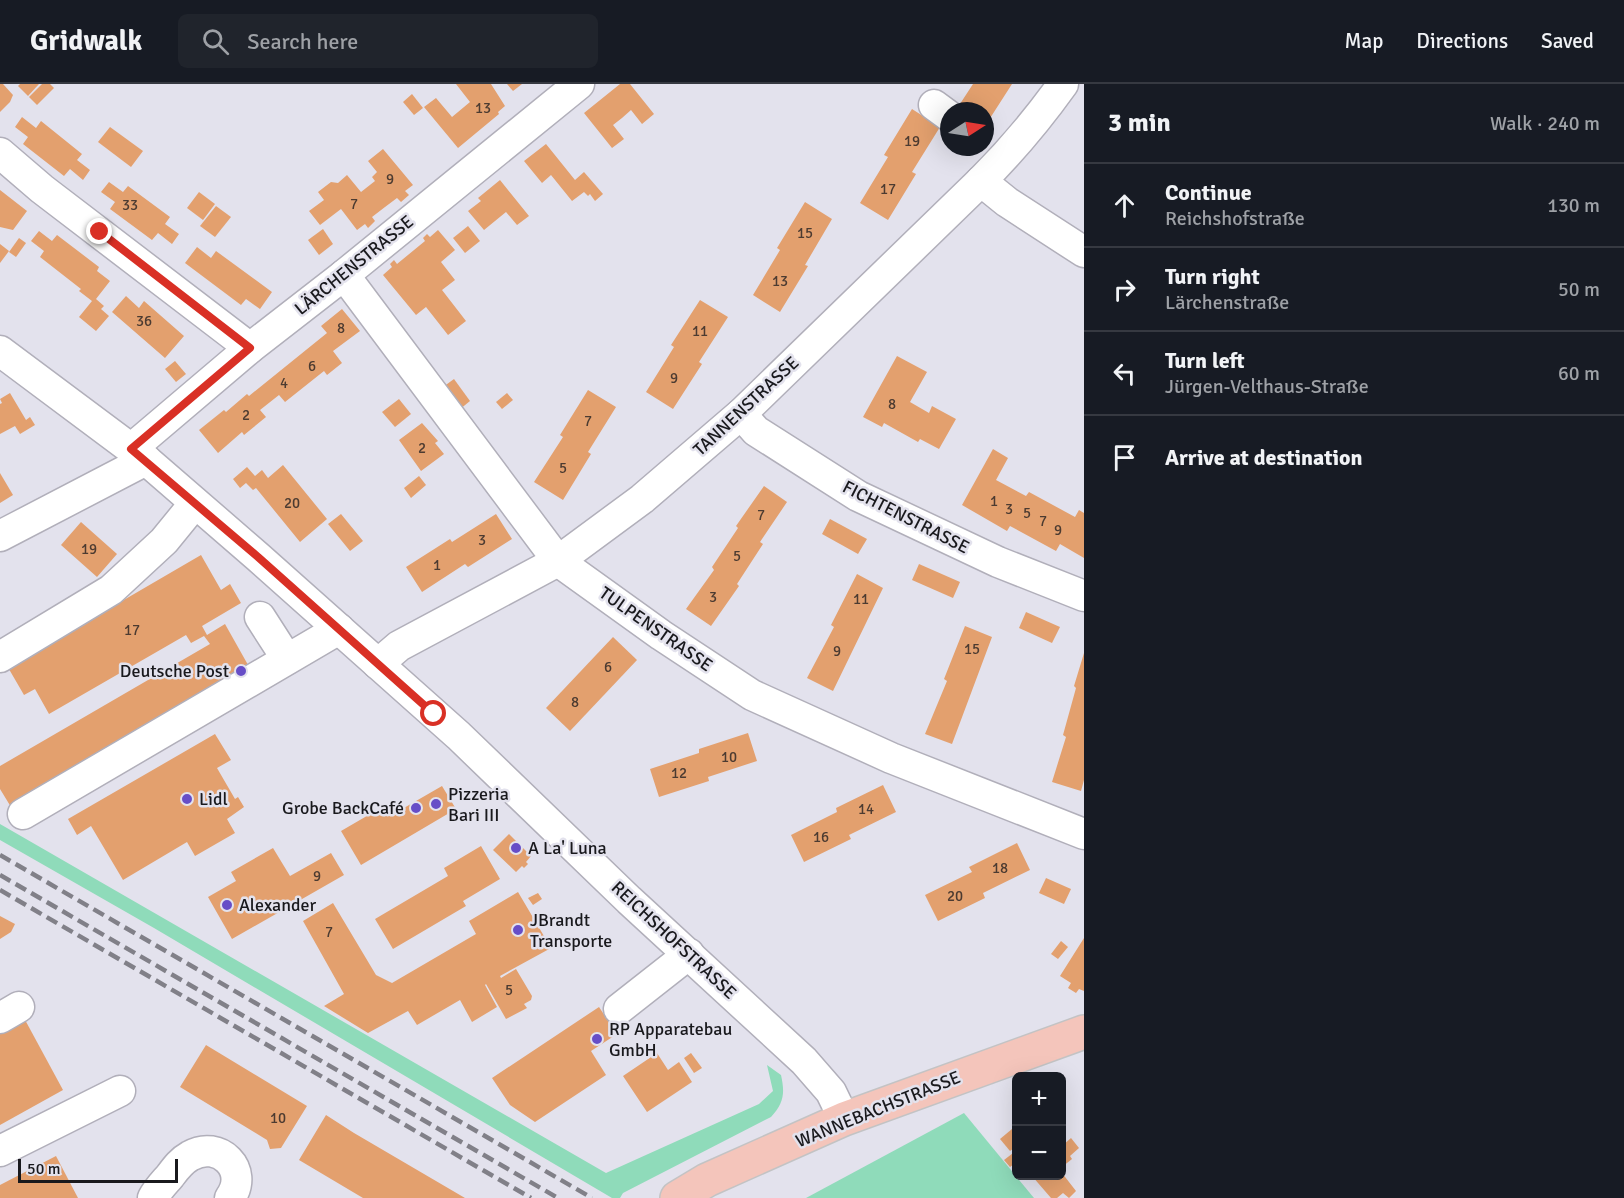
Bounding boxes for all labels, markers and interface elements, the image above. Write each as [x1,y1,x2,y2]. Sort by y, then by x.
search box [178,14,598,68]
text: Gridwalk [30,24,142,58]
icon: search [199,25,232,58]
text: Search here [247,28,358,55]
text: Map [1345,28,1383,54]
text: Directions [1416,28,1508,54]
text: Saved [1541,28,1594,54]
house number: 13 [475,99,491,117]
north arrow [940,102,994,156]
text: 3 min [1108,107,1171,139]
text: Walk · 240 m [1490,111,1600,136]
house number: 19 [904,132,920,150]
house number: 9 [386,170,394,188]
text: Continue [1165,179,1252,206]
house number: 17 [880,180,896,198]
icon: ahead [1108,189,1141,222]
text: 130 m [1547,193,1600,218]
house number: 7 [350,195,358,213]
house number: 33 [122,196,138,214]
text: Reichshofstraße [1165,206,1305,231]
street label: LÄRCHENSTRASSE [290,210,418,320]
route end [86,218,112,244]
house number: 15 [797,224,813,242]
text: Turn right [1165,263,1260,290]
house number: 13 [772,272,788,290]
icon: right [1108,273,1141,306]
text: 50 m [1558,277,1600,302]
text: Lärchenstraße [1165,290,1289,315]
house number: 36 [136,312,152,330]
house number: 8 [337,319,345,337]
house number: 11 [692,322,708,340]
text: Turn left [1165,347,1245,374]
street label: TANNENSTRASSE [689,352,803,460]
house number: 6 [308,357,316,375]
icon: left [1108,357,1141,390]
text: 60 m [1558,361,1600,386]
house number: 9 [670,369,678,387]
house number: 4 [280,374,288,392]
text: Jürgen-Velthaus-Straße [1165,374,1369,399]
house number: 8 [888,395,896,413]
house number: 2 [242,406,250,424]
house number: 7 [584,412,592,430]
house number: 2 [418,439,426,457]
icon: arrive [1108,441,1141,474]
text: Arrive at destination [1165,444,1362,471]
house number: 5 [559,459,567,477]
street label: FICHTENSTRASSE [839,476,973,558]
house number: 1 [990,492,998,510]
house number: 20 [284,494,300,512]
house number: 3 [1005,500,1013,518]
house number: 5 [1023,504,1031,522]
house number: 7 [757,506,765,524]
house number: 7 [1039,512,1047,530]
house number: 9 [1054,521,1062,539]
house number: 3 [478,531,486,549]
house number: 19 [81,540,97,558]
house number: 5 [733,547,741,565]
house number: 1 [433,556,441,574]
street label: TULPENSTRASSE [595,582,717,676]
house number: 3 [709,588,717,606]
house number: 11 [853,590,869,608]
house number: 17 [124,621,140,639]
house number: 15 [964,640,980,658]
house number: 9 [833,642,841,660]
house number: 6 [604,658,612,676]
place label: Deutsche Post [120,660,229,682]
marker: Deutsche Post [234,664,248,678]
house number: 8 [571,693,579,711]
route start [420,700,446,726]
house number: 10 [721,748,737,766]
house number: 12 [671,764,687,782]
place label: Pizzeria Bari III [448,783,509,826]
place label: Lidl [199,788,228,810]
marker: Lidl [180,792,194,806]
place label: Grobe BackCafé [282,797,404,819]
marker: Pizzeria Bari III [429,797,443,811]
house number: 14 [858,800,874,818]
marker: Grobe BackCafé [409,801,423,815]
house number: 16 [813,828,829,846]
place label: A La' Luna [528,837,607,859]
marker: A La' Luna [509,841,523,855]
house number: 18 [992,859,1008,877]
house number: 9 [313,867,321,885]
street label: REICHSHOFSTRASSE [607,876,741,1004]
house number: 20 [947,887,963,905]
place label: Alexander [239,894,317,916]
marker: Alexander [220,898,234,912]
place label: JBrandt Transporte [530,909,612,952]
house number: 7 [325,923,333,941]
marker: JBrandt Transporte [511,923,525,937]
house number: 5 [505,981,513,999]
place label: RP Apparatebau GmbH [609,1018,732,1061]
marker: RP Apparatebau GmbH [590,1032,604,1046]
street label: WANNEBACHSTRASSE [793,1066,963,1152]
map controls [1012,1072,1066,1180]
button: + [1012,1072,1066,1126]
house number: 10 [270,1109,286,1127]
button: − [1012,1126,1066,1180]
scale bar [18,1156,178,1184]
text: 50 m [27,1159,61,1179]

